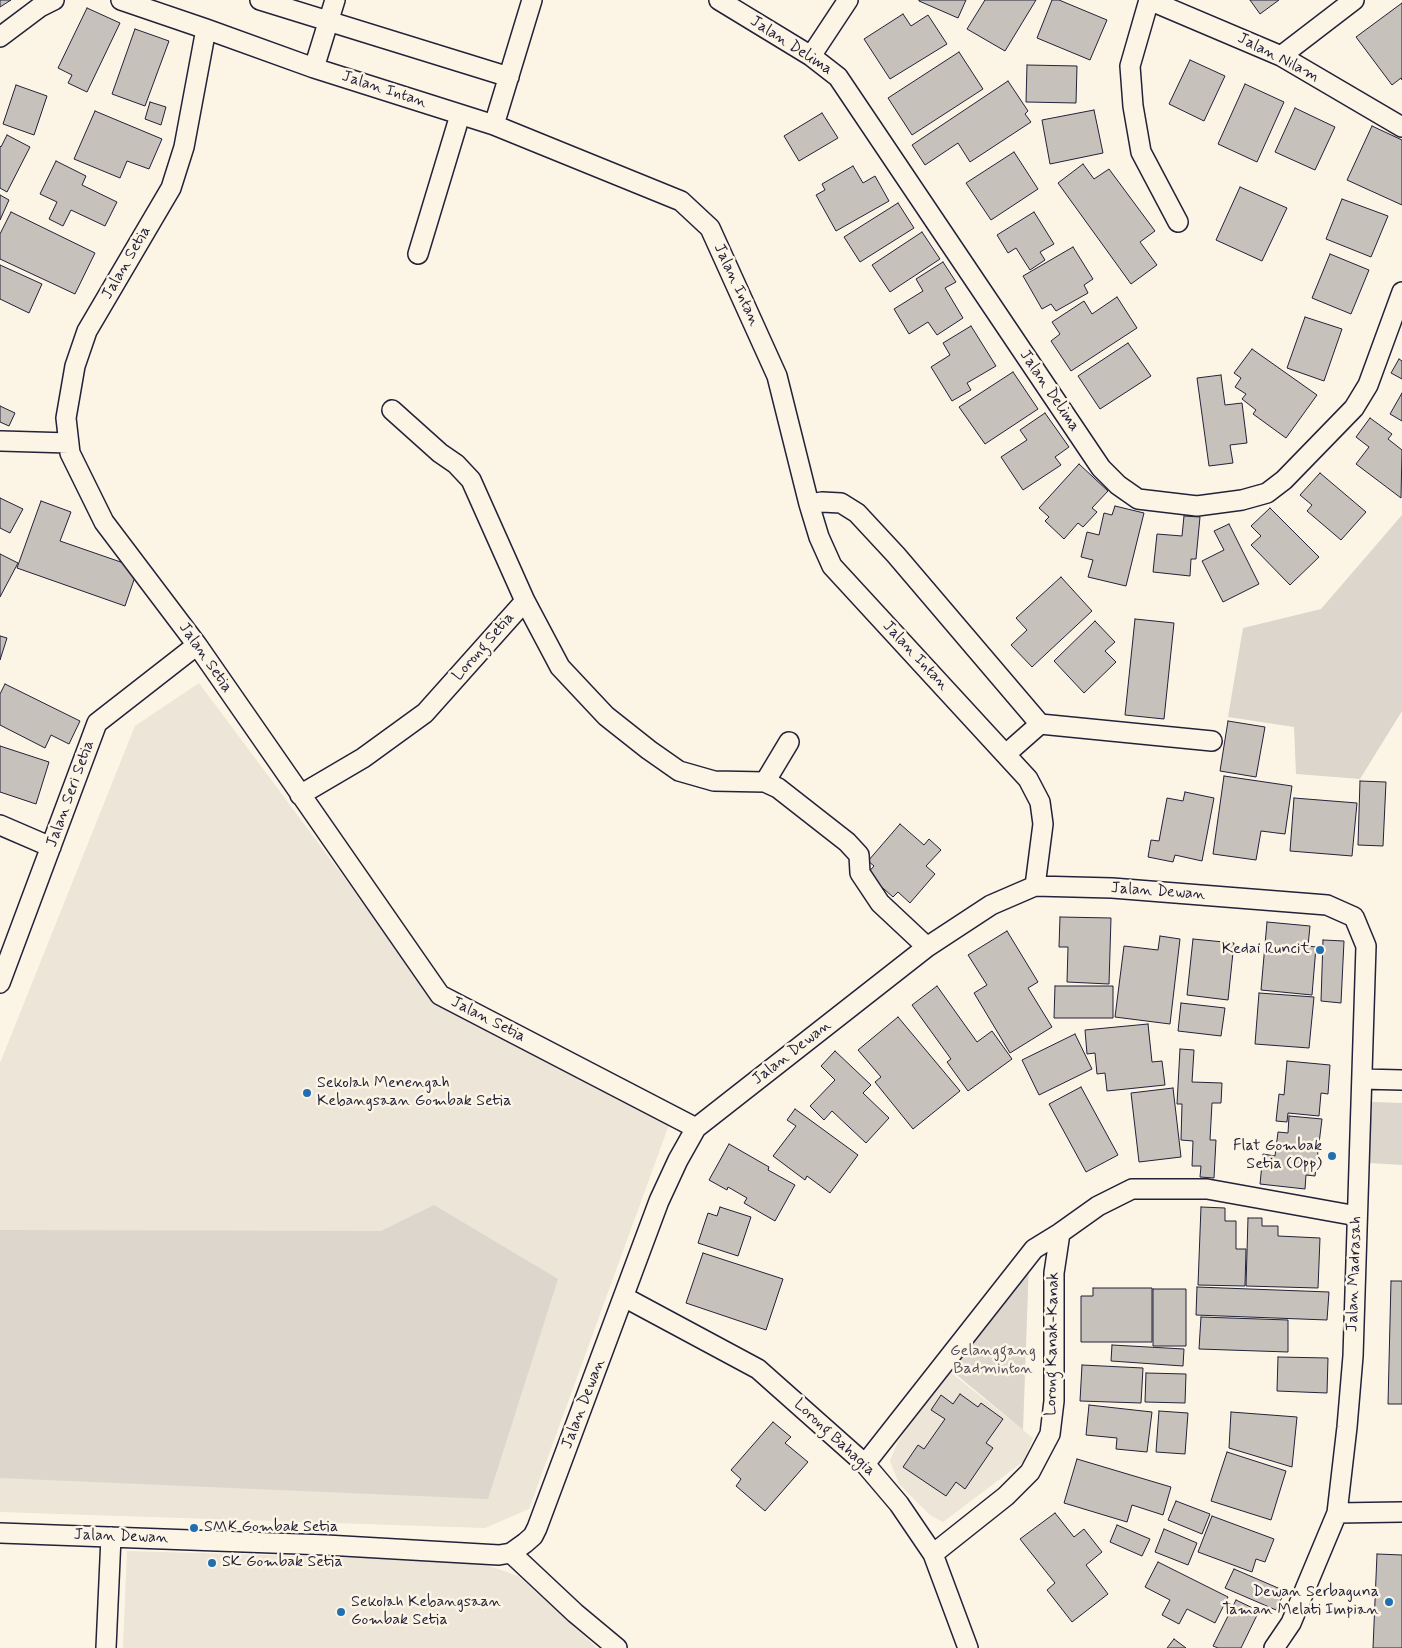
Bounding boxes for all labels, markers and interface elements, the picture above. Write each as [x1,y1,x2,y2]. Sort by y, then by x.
street label: Jalan Delima [746,12,836,80]
street label: Jalan Nilam [1234,29,1322,87]
street label: Jalan Intan [339,67,429,113]
street label: Jalan Setia [98,223,156,303]
street label: Jalan Intan [709,241,763,329]
street label: Jalan Delima [1015,346,1083,436]
street label: Lorong Setia [449,609,519,685]
street label: Jalan Intan [878,617,952,695]
street label: Jalan Setia [174,619,236,697]
street label: Jalan Seri Setia [43,738,99,850]
street label: Jalan Dewan [1110,879,1206,905]
place label: Kedai Runcit [1222,940,1310,960]
marker: Kedai Runcit [1314,944,1326,956]
street label: Jalan Setia [447,993,529,1047]
street label: Jalan Dewan [749,1016,835,1090]
place label: Sekolah Menengah Kebangsaan Gombak Setia [317,1074,511,1112]
marker: Sekolah Menengah Kebangsaan Gombak Setia [301,1087,313,1099]
place label: Flat Gombak Setia (Opp) [1233,1137,1322,1175]
marker: Flat Gombak Setia (Opp) [1326,1150,1338,1162]
street label: Jalan Madrasah [1343,1216,1367,1332]
street label: Lorong Kanak-Kanak [1042,1272,1064,1416]
park label: Gelanggang Badminton [950,1342,1036,1380]
street label: Jalan Dewan [558,1356,610,1452]
street label: Lorong Bahagia [789,1395,879,1481]
place label: SMK Gombak Setia [204,1518,338,1538]
marker: SMK Gombak Setia [188,1522,200,1534]
street label: Jalan Dewan [73,1526,169,1548]
place label: SK Gombak Setia [222,1553,343,1573]
marker: SK Gombak Setia [206,1557,218,1569]
place label: Dewan Serbaguna Taman Melati Impian [1222,1583,1379,1621]
place label: Sekolah Kebangsaan Gombak Setia [351,1593,501,1631]
marker: Dewan Serbaguna Taman Melati Impian [1383,1596,1395,1608]
marker: Sekolah Kebangsaan Gombak Setia [335,1606,347,1618]

